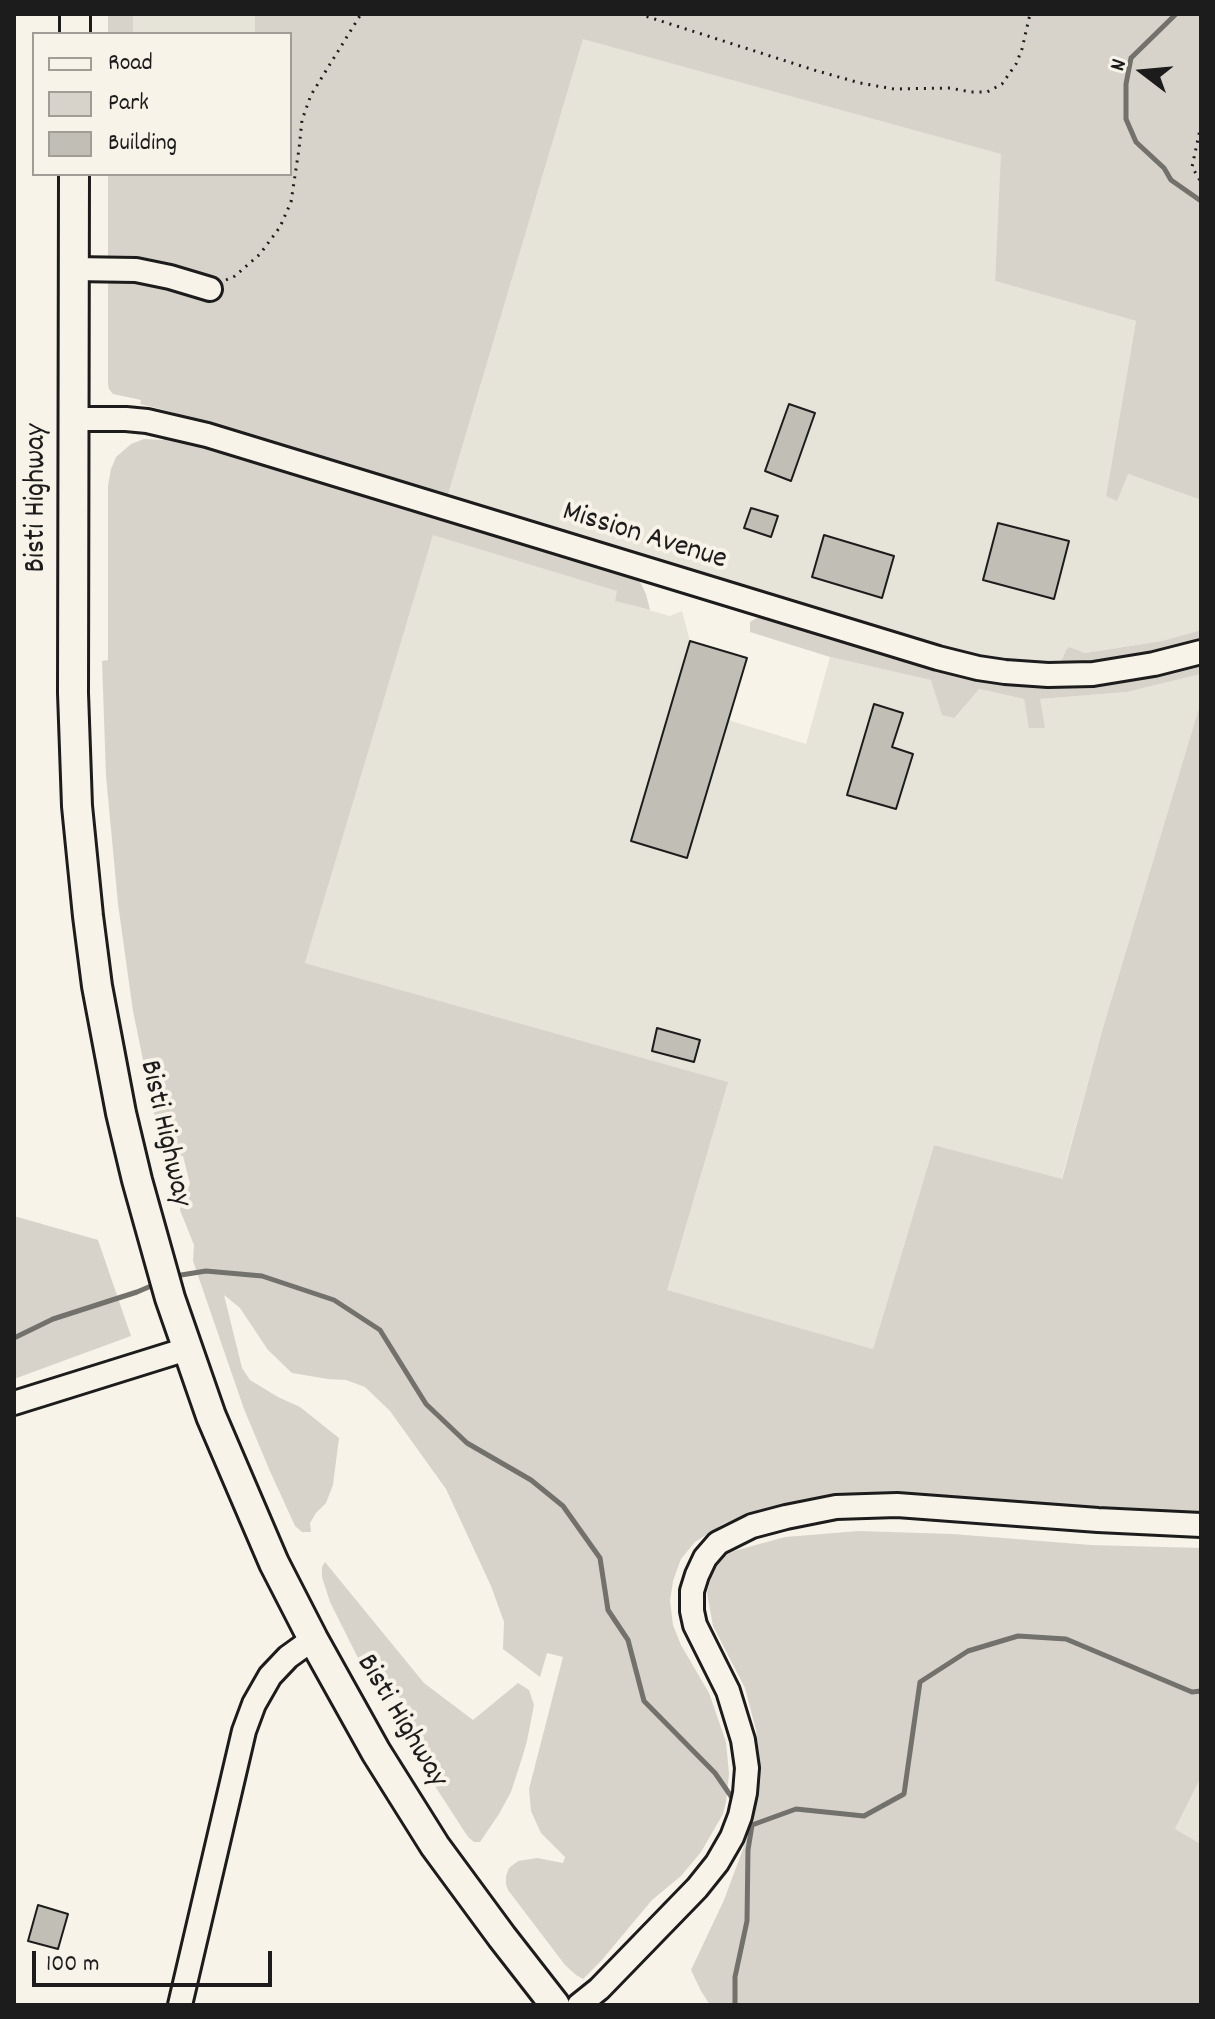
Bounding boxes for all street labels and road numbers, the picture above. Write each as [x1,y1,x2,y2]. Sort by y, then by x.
street label: Bisti Highway [21,423,57,573]
street label: Mission Avenue [557,496,731,580]
street label: Bisti Highway [129,1057,197,1211]
street label: Bisti Highway [346,1649,454,1795]

